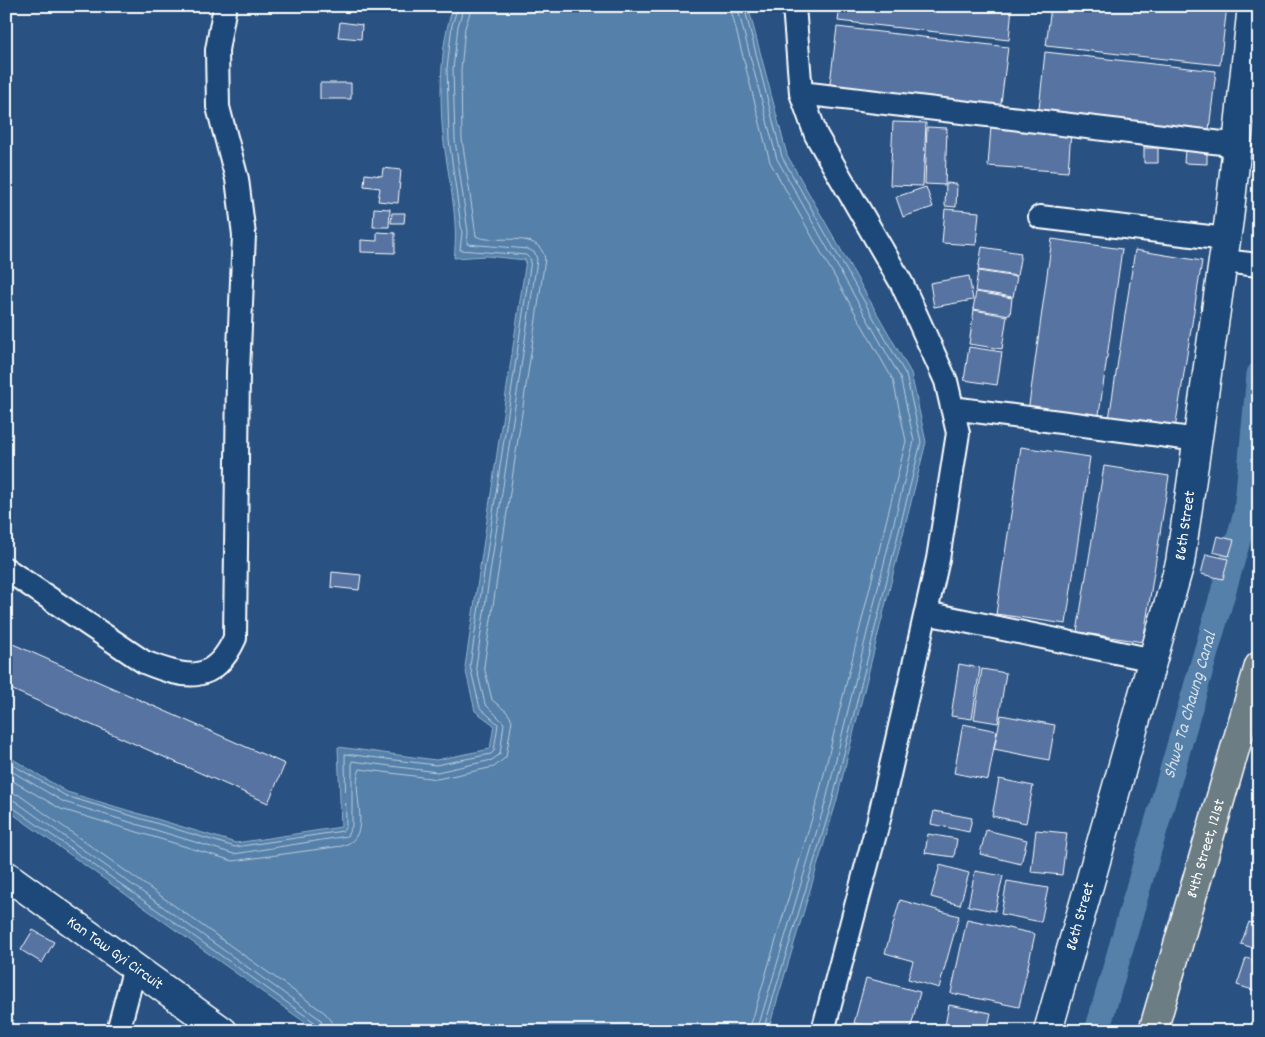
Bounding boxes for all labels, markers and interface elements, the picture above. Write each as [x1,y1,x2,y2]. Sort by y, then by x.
street label: 86th Street [1169,489,1202,562]
water label: Shwe Ta Chaung Canal [1158,627,1224,782]
street label: 84th Street, 121st [1181,796,1231,901]
street label: 86th Street [1060,880,1101,953]
street label: Kan Taw Gyi Circuit [62,911,168,996]

